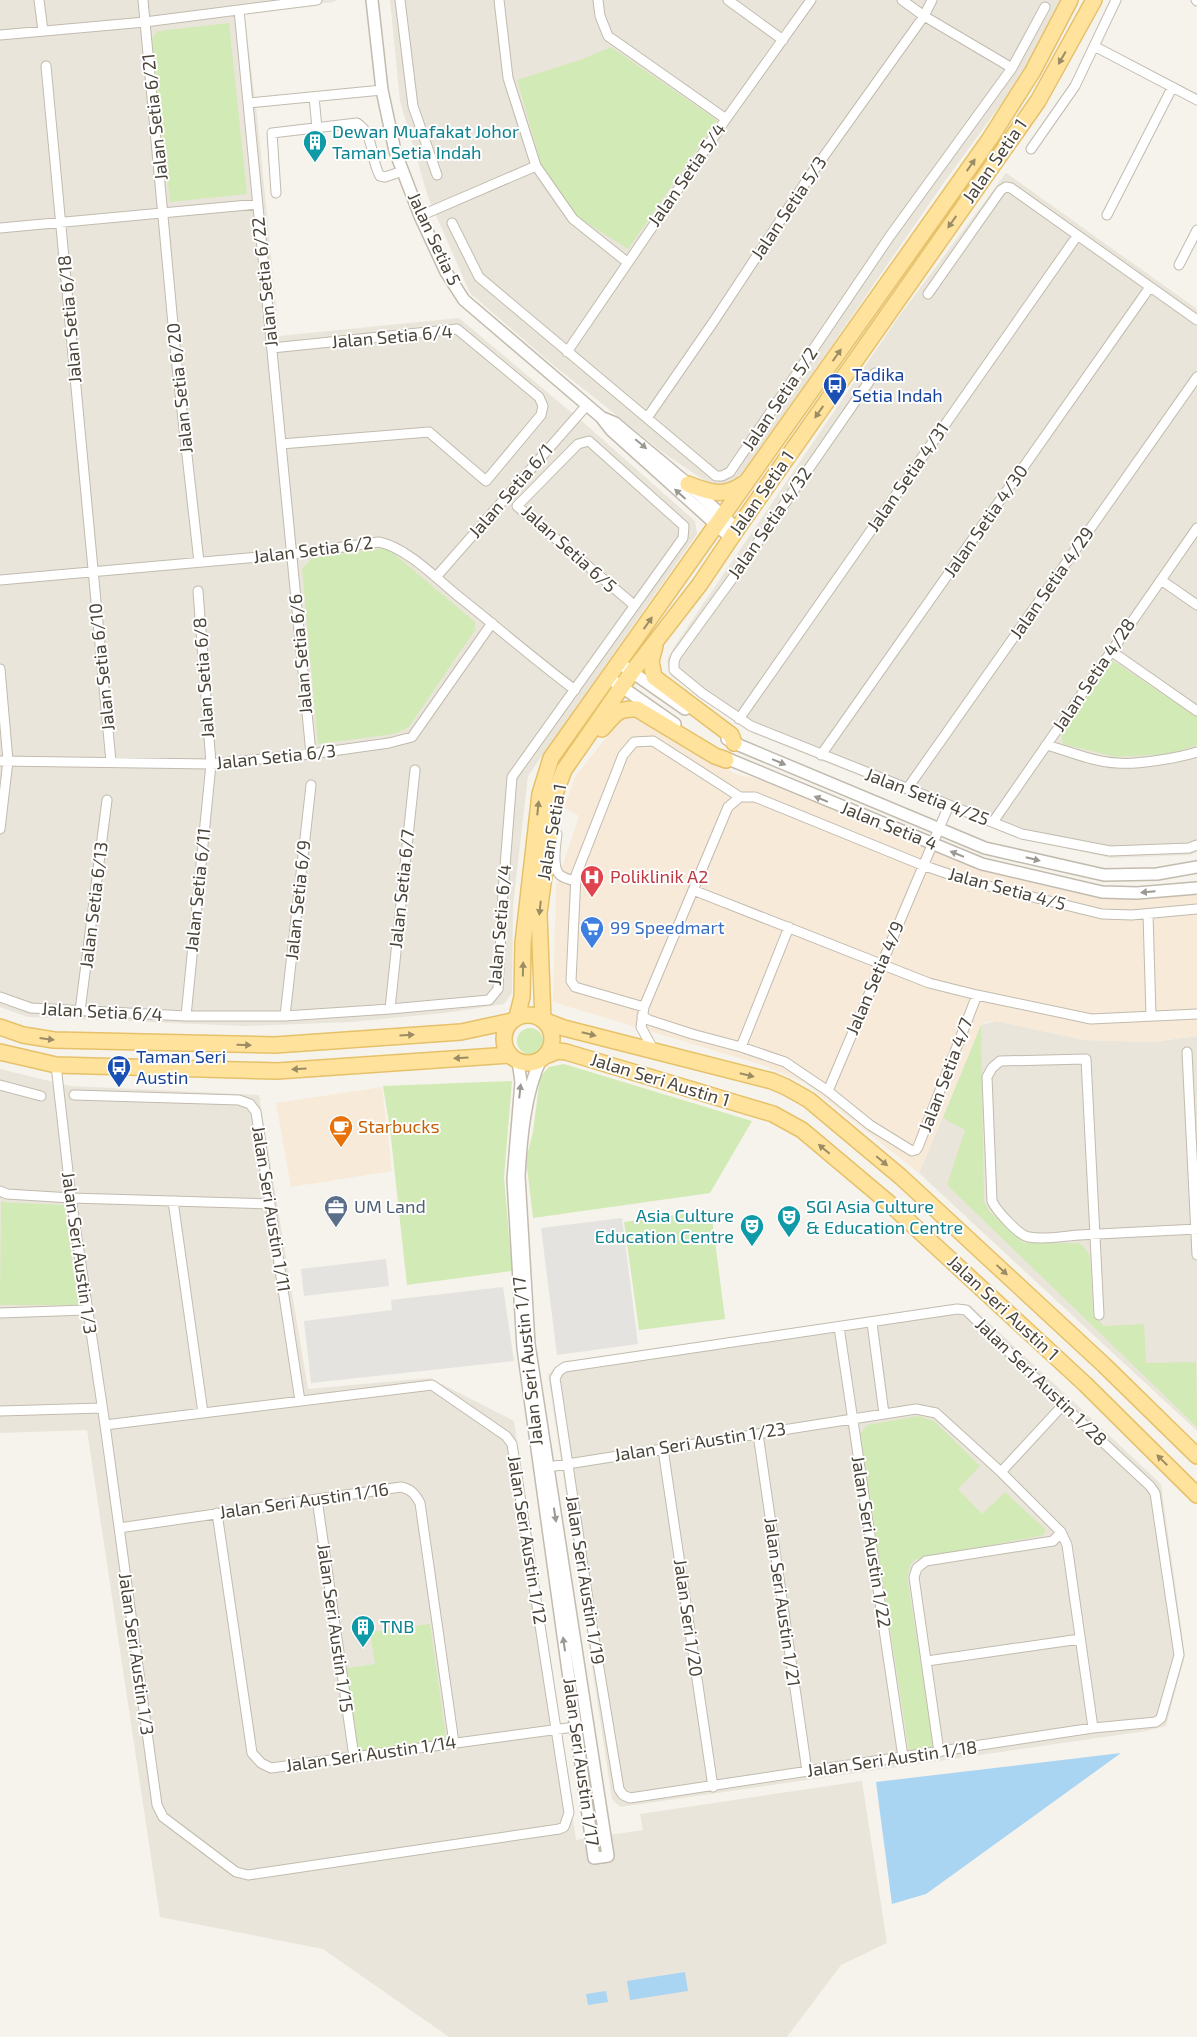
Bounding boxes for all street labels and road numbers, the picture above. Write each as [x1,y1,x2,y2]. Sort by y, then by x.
street label: Jalan Setia 6/21 [136,53,172,182]
street label: Jalan Setia 1 [957,114,1031,207]
street label: Jalan Setia 5/4 [643,119,730,230]
street label: Jalan Setia 5/3 [746,152,831,263]
street label: Jalan Setia 5 [404,188,466,289]
street label: Jalan Setia 6/22 [246,216,282,348]
street label: Jalan Setia 6/18 [52,254,86,384]
street label: Jalan Setia 6/4 [331,320,453,352]
street label: Jalan Setia 6/20 [161,322,197,455]
street label: Jalan Setia 5/2 [737,343,822,454]
street label: Jalan Setia 4/31 [861,418,953,535]
street label: Jalan Setia 6/1 [463,439,557,542]
street label: Jalan Setia 1 [724,446,798,539]
street label: Jalan Setia 4/30 [938,460,1032,581]
street label: Jalan Setia 4/32 [723,462,816,582]
street label: Jalan Setia 6/5 [518,500,622,597]
street label: Jalan Setia 4/29 [1004,522,1098,643]
street label: Jalan Setia 6/2 [252,531,374,567]
street label: Jalan Setia 6/6 [284,593,316,715]
street label: Jalan Setia 6/10 [83,602,119,732]
street label: Jalan Setia 4/28 [1047,614,1139,735]
street label: Jalan Setia 6/8 [188,617,218,739]
street label: Jalan Setia 6/3 [215,739,337,773]
street label: Jalan Setia 4/25 [862,763,992,831]
street label: Jalan Setia 1 [532,782,570,882]
street label: Jalan Setia 4 [838,797,940,855]
street label: Jalan Setia 6/11 [180,827,214,953]
street label: Jalan Setia 6/7 [384,828,418,949]
street label: Jalan Setia 6/9 [280,839,314,961]
street label: Jalan Setia 6/13 [74,840,112,969]
street label: Jalan Setia 4/5 [946,862,1068,914]
street label: Jalan Setia 6/4 [483,864,515,986]
street label: Jalan Setia 4/9 [840,917,908,1038]
street label: Jalan Setia 6/4 [41,997,163,1025]
street label: Jalan Setia 4/7 [913,1015,977,1135]
street label: Jalan Seri Austin 1 [588,1047,733,1111]
street label: Jalan Seri Austin 1/11 [248,1124,296,1293]
street label: Jalan Seri Austin 1/3 [58,1170,102,1335]
street label: Jalan Seri Austin 1 [943,1250,1064,1365]
street label: Jalan Seri Austin 1/17 [507,1275,547,1447]
street label: Jalan Seri Austin 1/28 [971,1313,1112,1450]
street label: Jalan Seri Austin 1/23 [612,1417,787,1465]
street label: Jalan Seri Austin 1/12 [504,1454,552,1626]
street label: Jalan Seri Austin 1/22 [848,1454,896,1629]
street label: Jalan Seri Austin 1/16 [218,1477,390,1523]
street label: Jalan Seri Austin 1/19 [562,1494,610,1666]
street label: Jalan Seri Austin 1/21 [760,1516,806,1688]
street label: Jalan Seri Austin 1/15 [313,1542,359,1714]
street label: Jalan Seri 1/20 [670,1558,708,1678]
street label: Jalan Seri Austin 1/3 [115,1571,159,1736]
street label: Jalan Seri Austin 1/17 [559,1676,605,1848]
street label: Jalan Seri Austin 1/14 [284,1730,457,1776]
street label: Jalan Seri Austin 1/18 [805,1735,978,1781]

